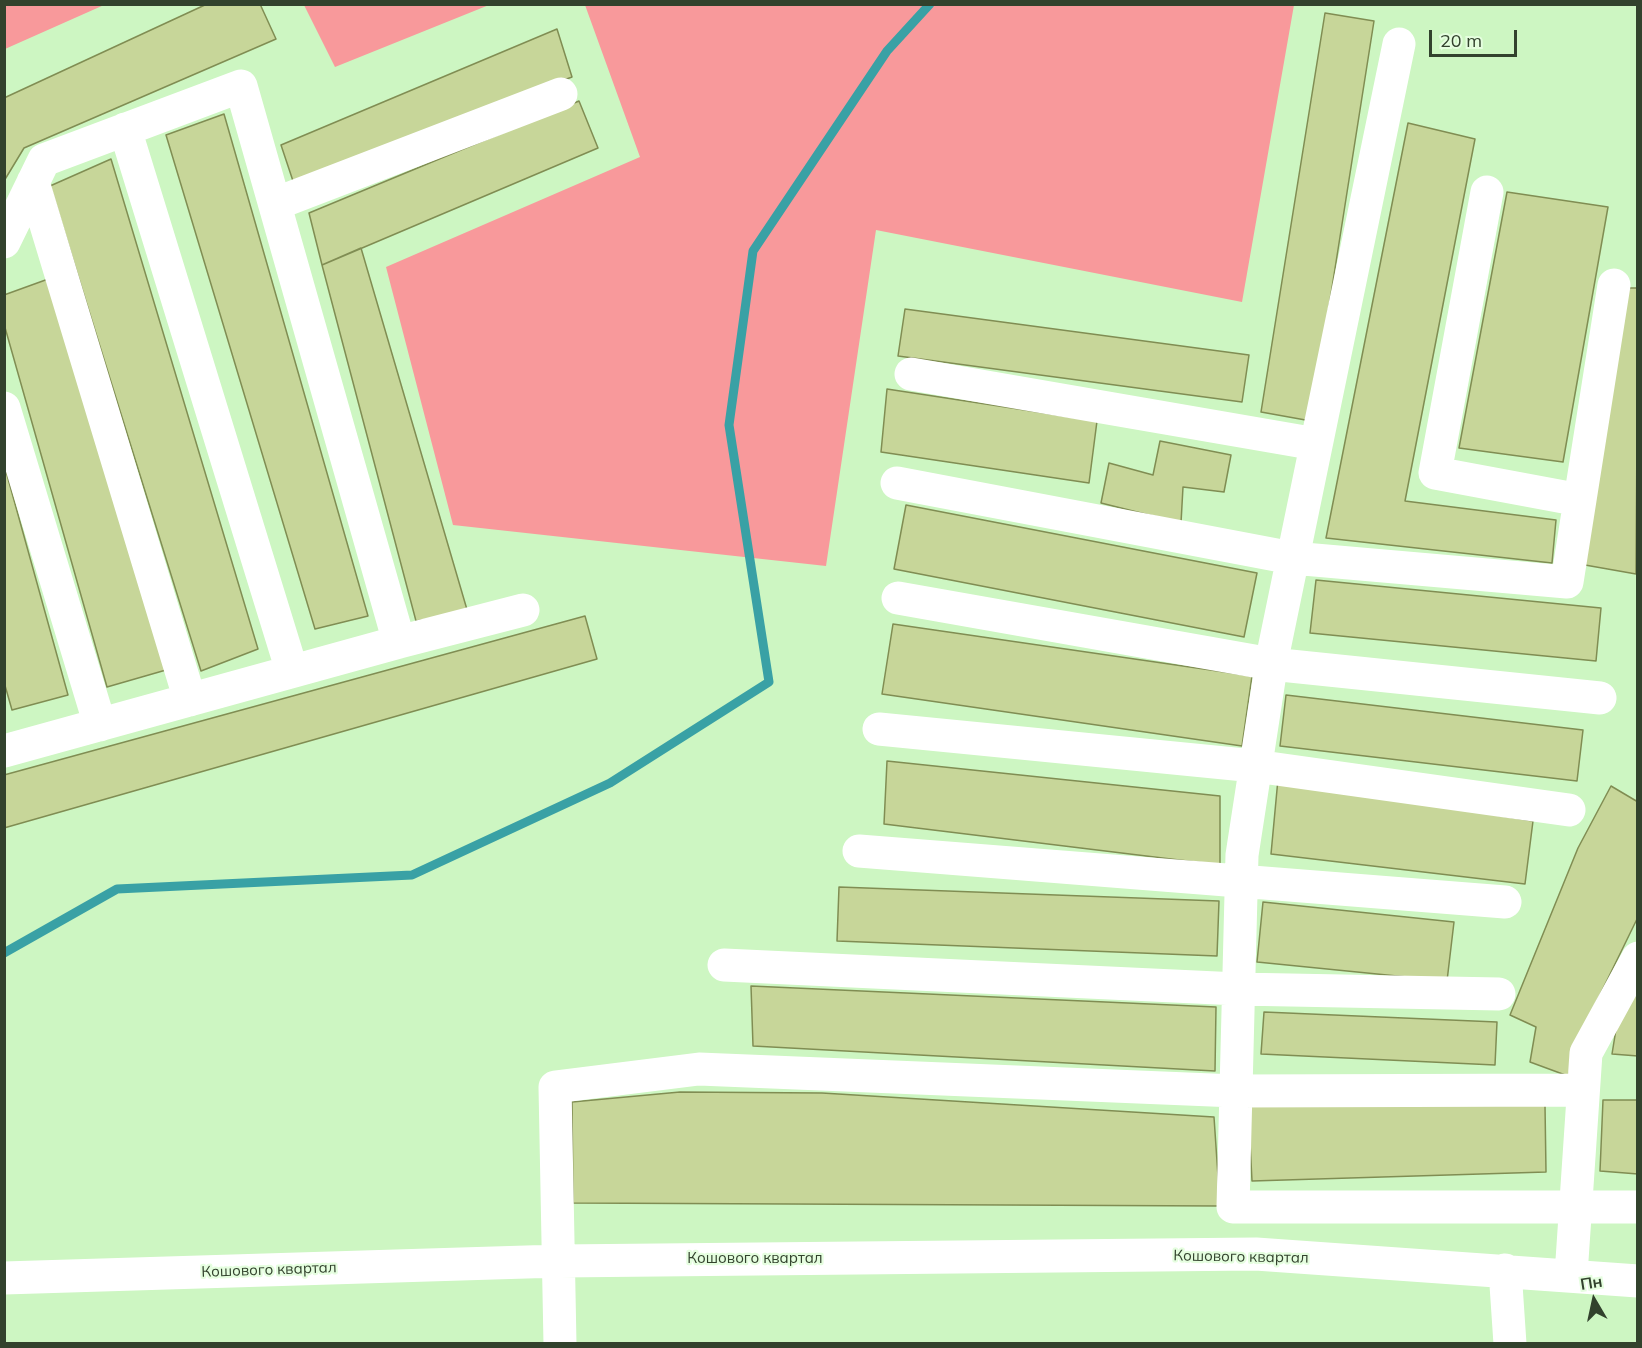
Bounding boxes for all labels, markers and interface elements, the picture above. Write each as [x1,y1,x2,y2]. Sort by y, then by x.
scale bar [1432,18,1520,56]
text: 20 m [1440,29,1482,52]
street label: Кошового квартал [1173,1247,1309,1267]
street label: Кошового квартал [687,1249,823,1267]
street label: Кошового квартал [201,1259,337,1281]
north arrow [1564,1270,1624,1330]
text: Пн [1579,1271,1604,1294]

